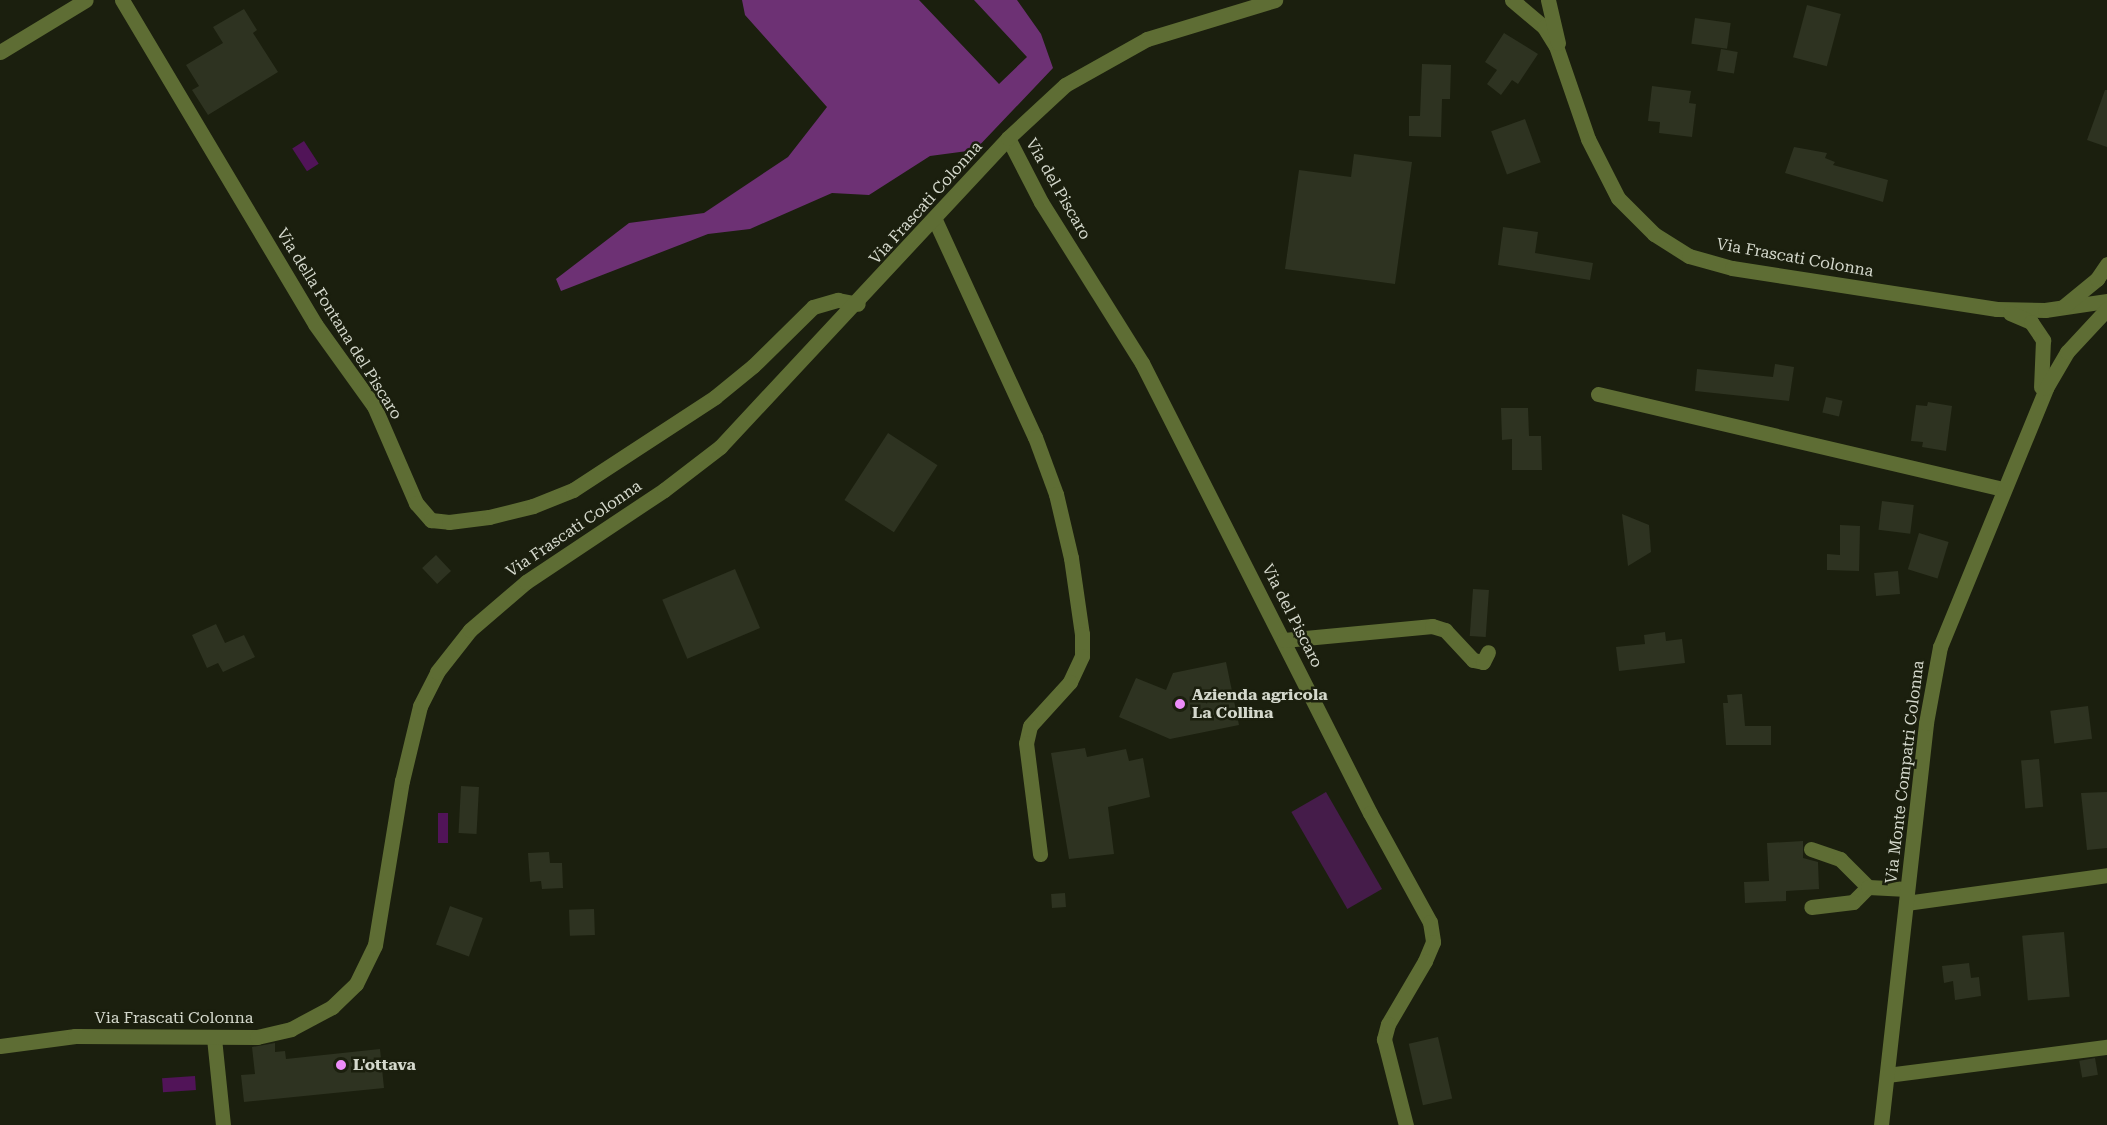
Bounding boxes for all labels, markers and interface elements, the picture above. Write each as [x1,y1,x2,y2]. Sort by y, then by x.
street label: Via del Piscaro [1021,135,1095,243]
street label: Via Frascati Colonna [866,137,986,269]
street label: Via della Fontana del Piscaro [272,225,406,423]
street label: Via Frascati Colonna [1715,235,1875,281]
street label: Via Frascati Colonna [503,477,645,581]
street label: Via del Piscaro [1258,561,1326,671]
street label: Via Monte Compatri Colonna [1882,659,1928,885]
place label: Azienda agricola La Collina [1192,685,1328,723]
marker: Azienda agricola La Collina [1173,697,1187,711]
street label: Via Frascati Colonna [94,1008,254,1028]
place label: L'ottava [353,1055,416,1075]
marker: L'ottava [334,1058,348,1072]

